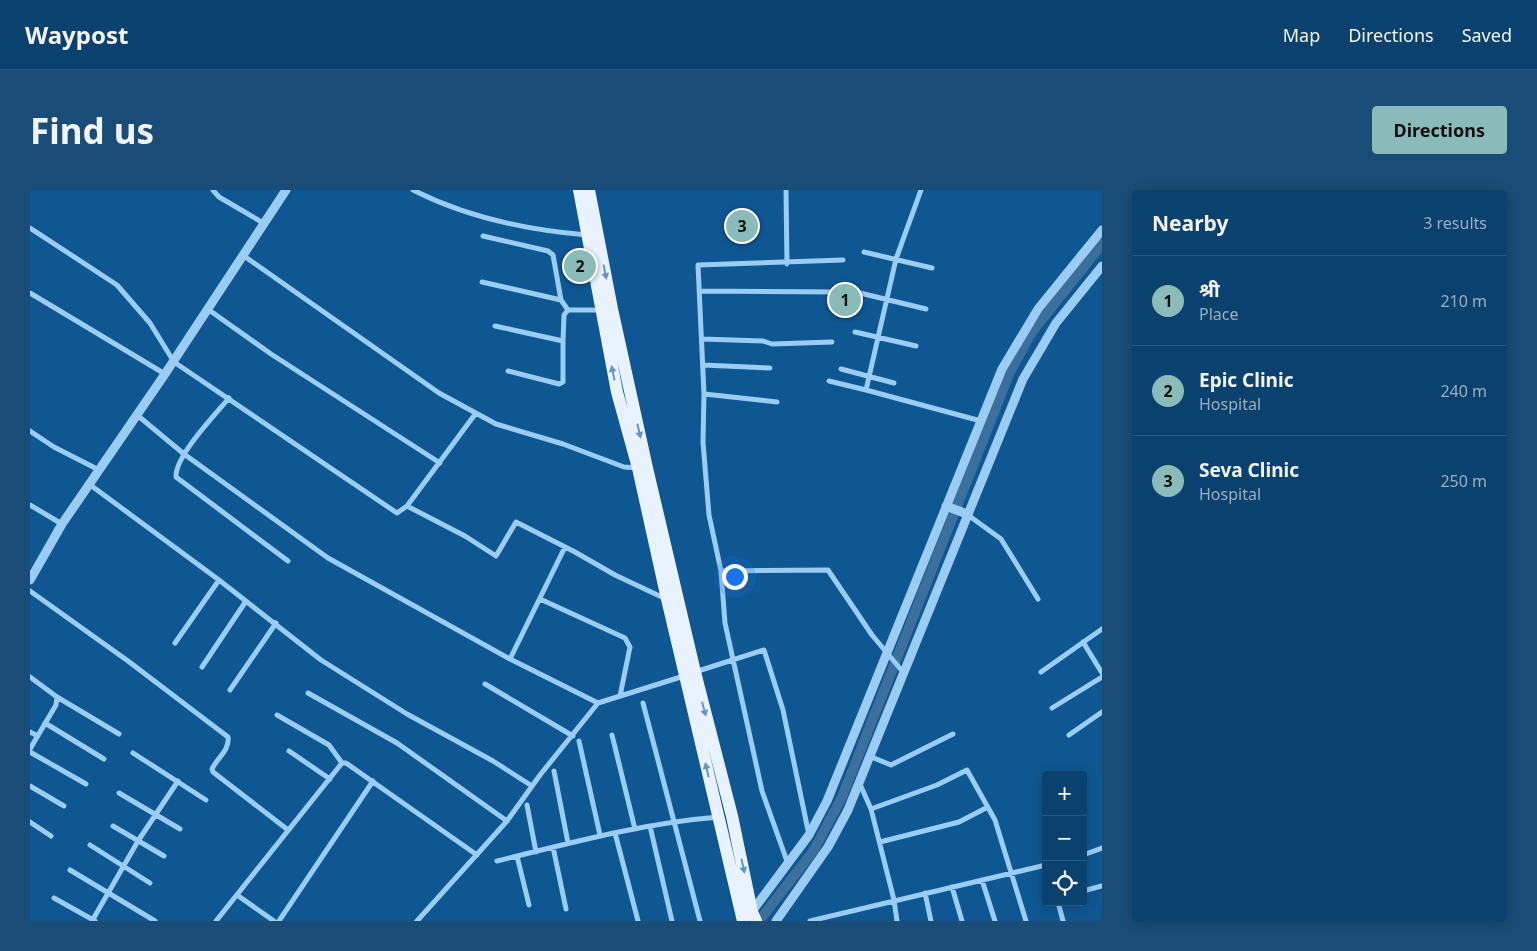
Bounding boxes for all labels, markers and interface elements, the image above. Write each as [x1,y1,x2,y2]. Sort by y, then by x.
text: Waypost [25,18,128,51]
text: Map [1283,23,1320,47]
text: Directions [1348,23,1434,47]
text: Saved [1462,23,1512,47]
button: Directions [1372,106,1507,154]
text: Find us [30,107,154,154]
pin: 3 [726,207,758,245]
text: Nearby [1152,209,1228,237]
text: 3 results [1423,212,1487,234]
pin: 2 [564,247,596,285]
one-way arrow [601,265,609,281]
text: श्री [1199,277,1220,303]
pin: 1 [829,281,861,319]
text: 1 [1163,290,1173,312]
text: 210 m [1440,290,1487,312]
text: Place [1199,303,1239,325]
one-way arrow [608,365,616,381]
text: Epic Clinic [1199,367,1293,393]
text: 2 [1163,380,1173,402]
text: 240 m [1440,380,1487,402]
text: Hospital [1199,393,1261,415]
one-way arrow [635,424,643,439]
text: Seva Clinic [1199,457,1299,483]
text: 3 [1163,470,1173,492]
text: 250 m [1440,470,1487,492]
text: Hospital [1199,483,1261,505]
your location [722,564,748,590]
one-way arrow [700,701,708,716]
one-way arrow [703,762,711,777]
map controls [1042,771,1087,906]
button: + [1042,771,1087,816]
button: − [1042,816,1087,861]
one-way arrow [739,859,747,875]
button: locate [1042,861,1087,906]

